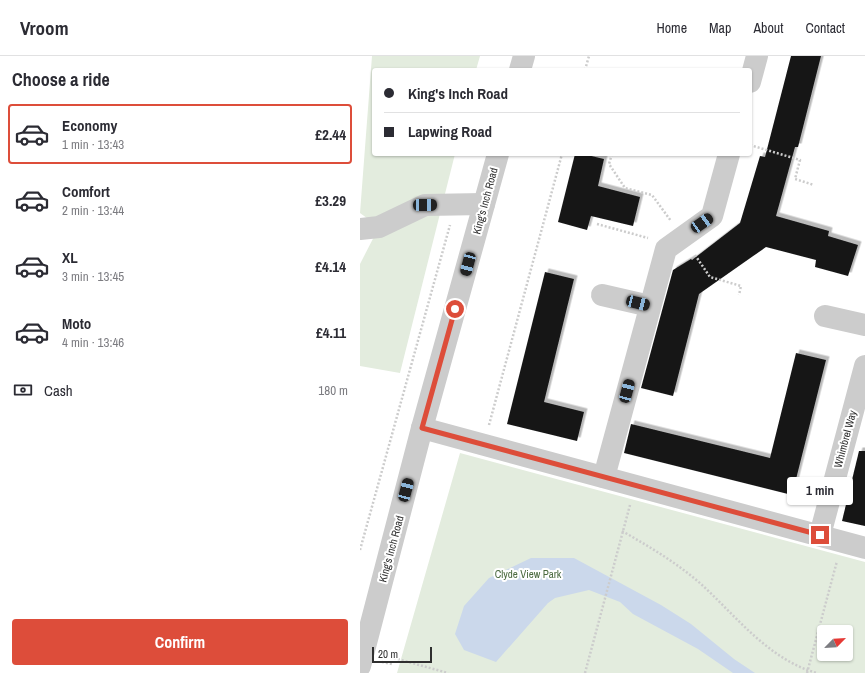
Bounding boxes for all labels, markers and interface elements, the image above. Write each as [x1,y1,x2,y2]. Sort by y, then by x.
text: Vroom [20,15,69,41]
text: Home [656,19,687,37]
text: Map [709,19,731,37]
text: About [753,19,783,37]
text: Contact [805,19,845,37]
text: Choose a ride [12,67,110,92]
text: King's Inch Road [408,83,508,104]
text: Economy [62,115,117,136]
icon: car [14,116,50,152]
text: Lapwing Road [408,121,492,142]
text: £2.44 [315,124,346,145]
text: 1 min · 13:43 [62,136,124,153]
street label: King's Inch Road [469,166,501,236]
text: Comfort [62,181,110,202]
icon: car [14,182,50,218]
text: £3.29 [315,190,346,211]
car [413,199,437,211]
text: 2 min · 13:44 [62,202,124,219]
car [689,211,715,235]
text: XL [62,247,78,268]
icon: car [14,248,50,284]
car [459,251,477,277]
text: £4.14 [315,256,346,277]
text: 3 min · 13:45 [62,268,124,285]
car [625,294,651,312]
route start [446,300,464,318]
text: Moto [62,313,91,334]
icon: car [14,314,50,350]
text: £4.11 [316,322,346,343]
text: 4 min · 13:46 [62,334,124,351]
car [618,378,636,404]
icon: cash [12,379,34,401]
text: Cash [44,380,73,401]
text: 180 m [318,382,348,399]
street label: Whimbrel Way [831,408,859,469]
car [397,477,415,503]
callout: 1 min [787,477,853,505]
text: 1 min [806,482,834,499]
street label: King's Inch Road [375,514,407,584]
route end [811,526,829,544]
park label: Clyde View Park [495,567,562,581]
button: Confirm [12,619,348,665]
north arrow [817,625,853,661]
map controls [817,625,853,661]
scale bar [372,645,432,664]
text: 20 m [378,647,398,661]

